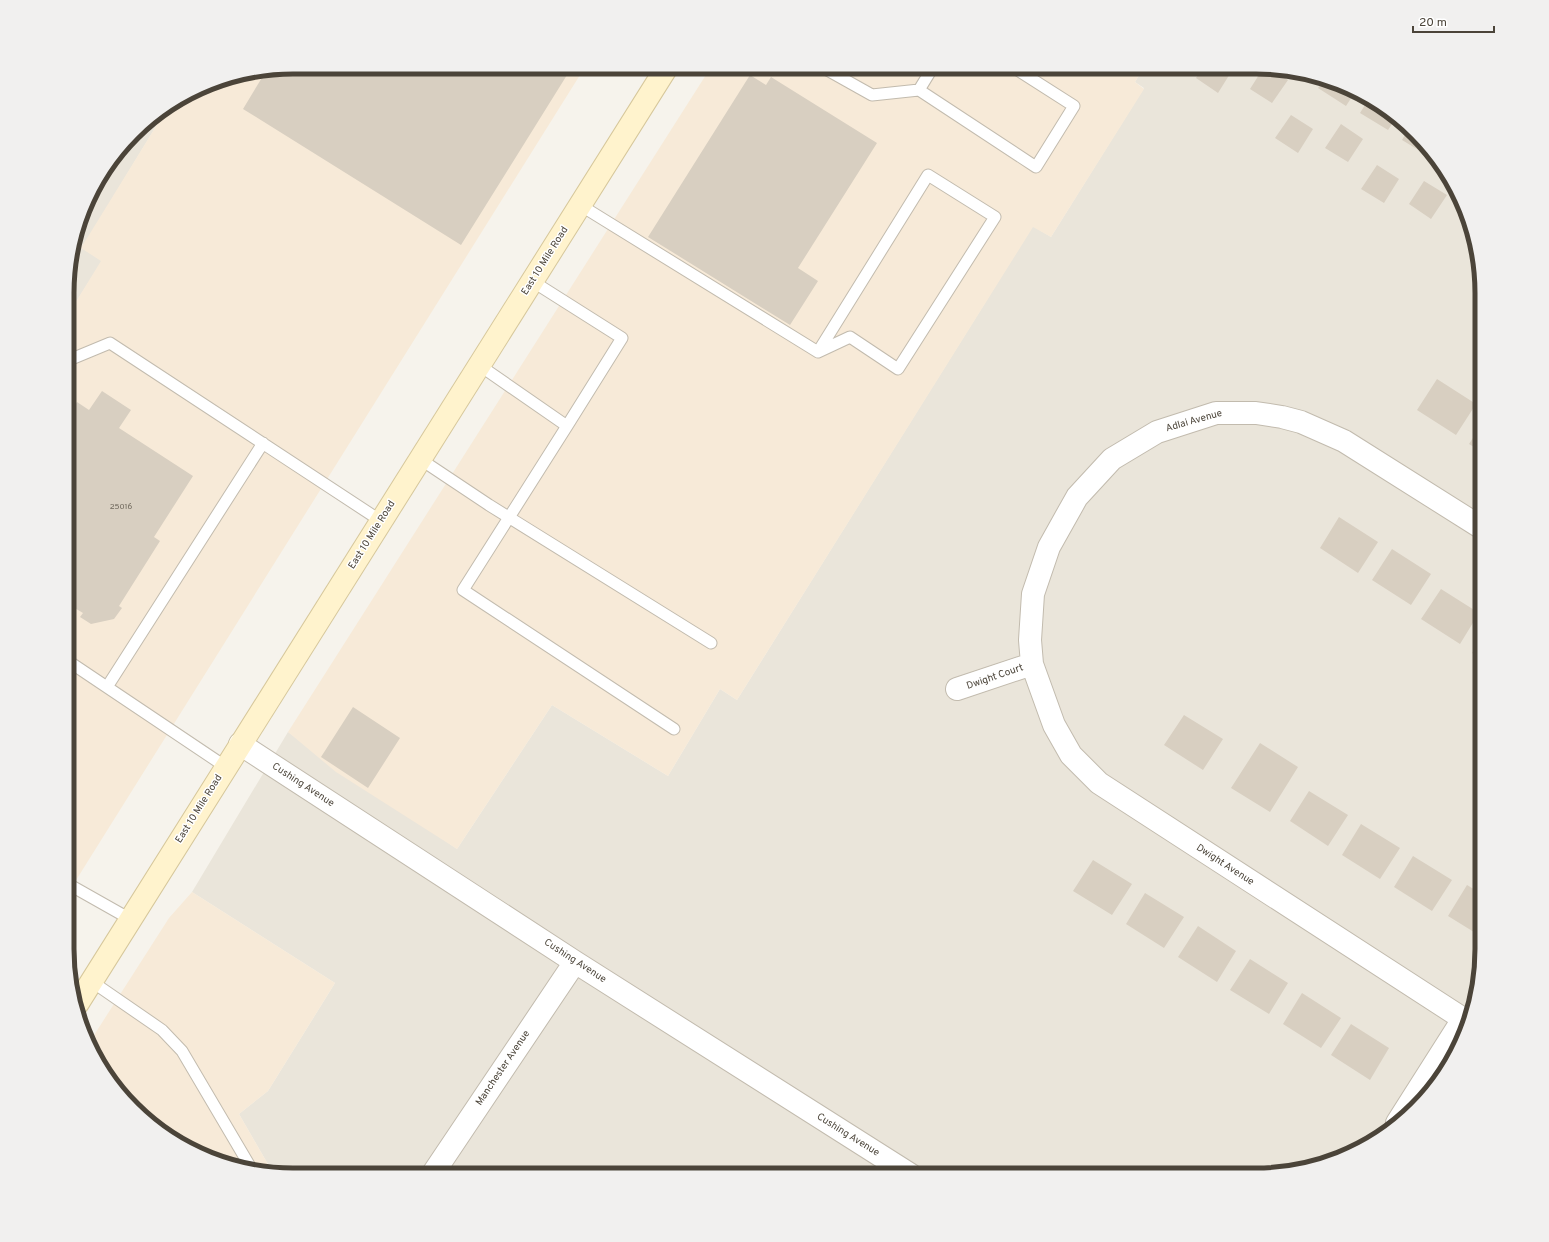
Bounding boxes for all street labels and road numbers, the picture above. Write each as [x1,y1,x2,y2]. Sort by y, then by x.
street label: East 10 Mile Road [519,224,571,298]
street label: Adlai Avenue [1164,407,1224,435]
street label: East 10 Mile Road [346,498,398,572]
street label: Dwight Court [965,661,1025,693]
street label: Cushing Avenue [269,760,337,810]
street label: East 10 Mile Road [173,772,225,846]
street label: Dwight Avenue [1193,841,1257,889]
street label: Cushing Avenue [541,936,609,986]
street label: Manchester Avenue [473,1028,533,1108]
street label: Cushing Avenue [814,1110,882,1160]

